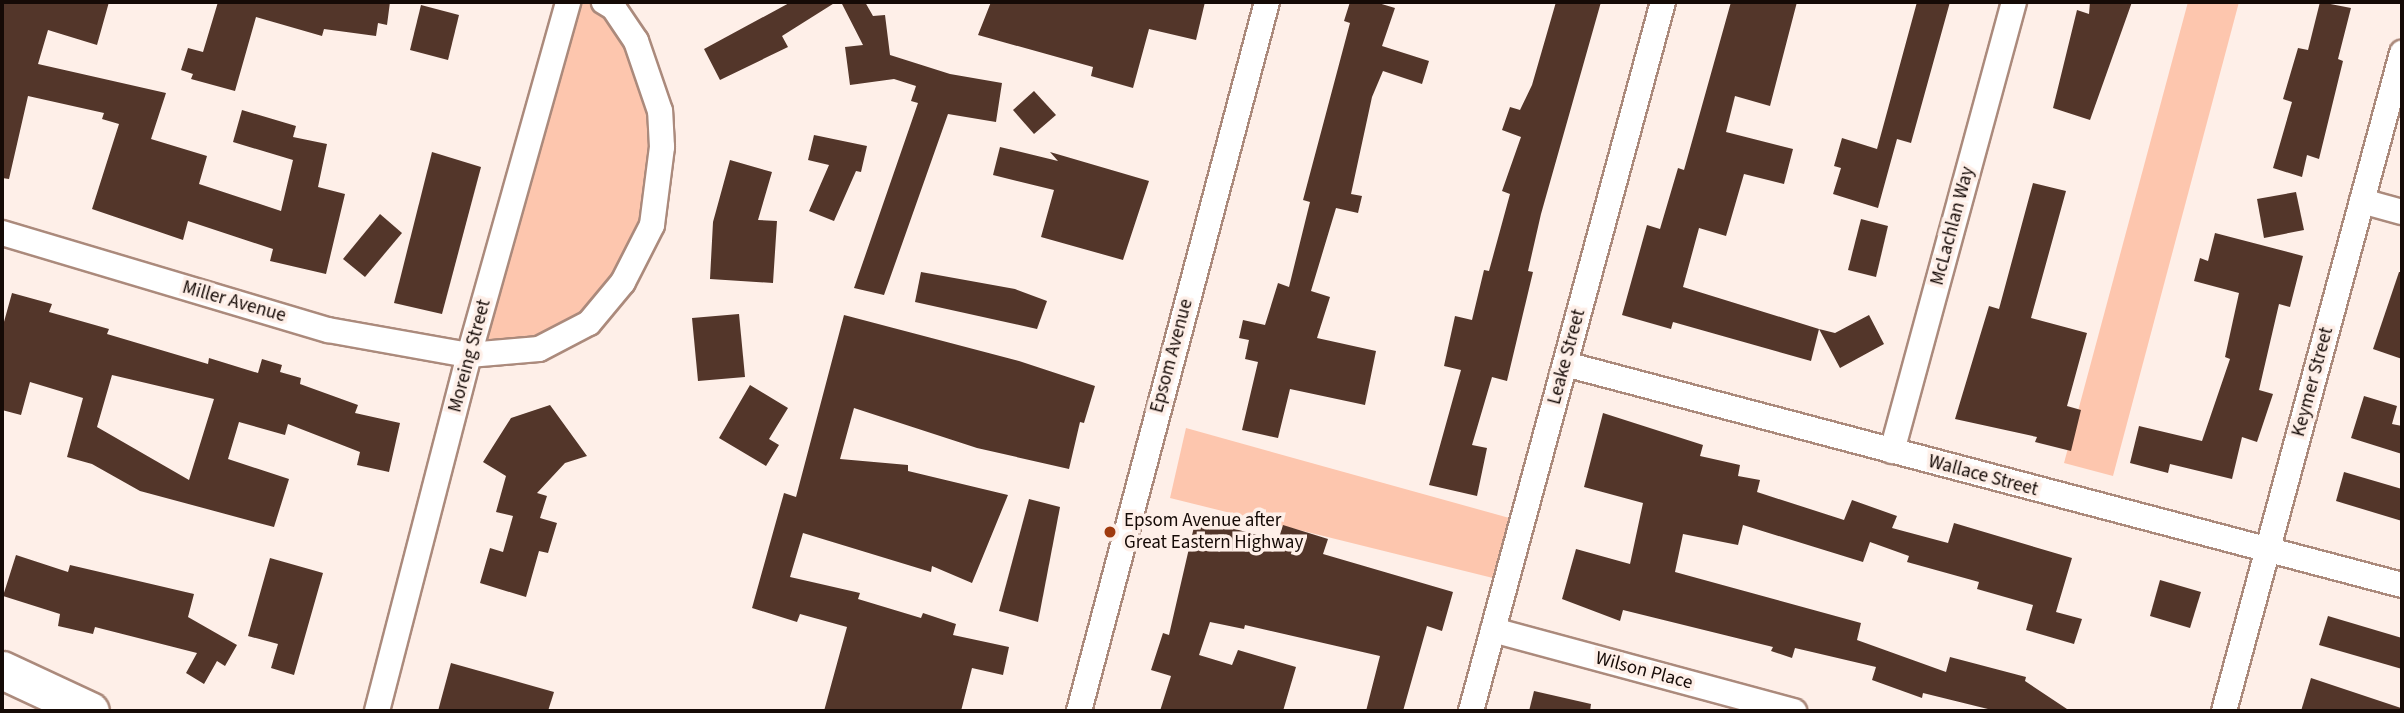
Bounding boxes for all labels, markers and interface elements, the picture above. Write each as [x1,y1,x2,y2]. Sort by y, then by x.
street label: McLachlan Way [1926,164,1980,288]
street label: Miller Avenue [180,276,288,328]
street label: Moreing Street [444,297,496,415]
street label: Epsom Avenue [1146,297,1198,415]
street label: Leake Street [1543,307,1591,407]
street label: Keymer Street [2287,325,2339,439]
street label: Wallace Street [1926,450,2040,502]
place label: Epsom Avenue after Great Eastern Highway [1124,510,1303,554]
marker: Epsom Avenue after Great Eastern Highway [1102,524,1118,540]
street label: Wilson Place [1593,647,1695,695]

